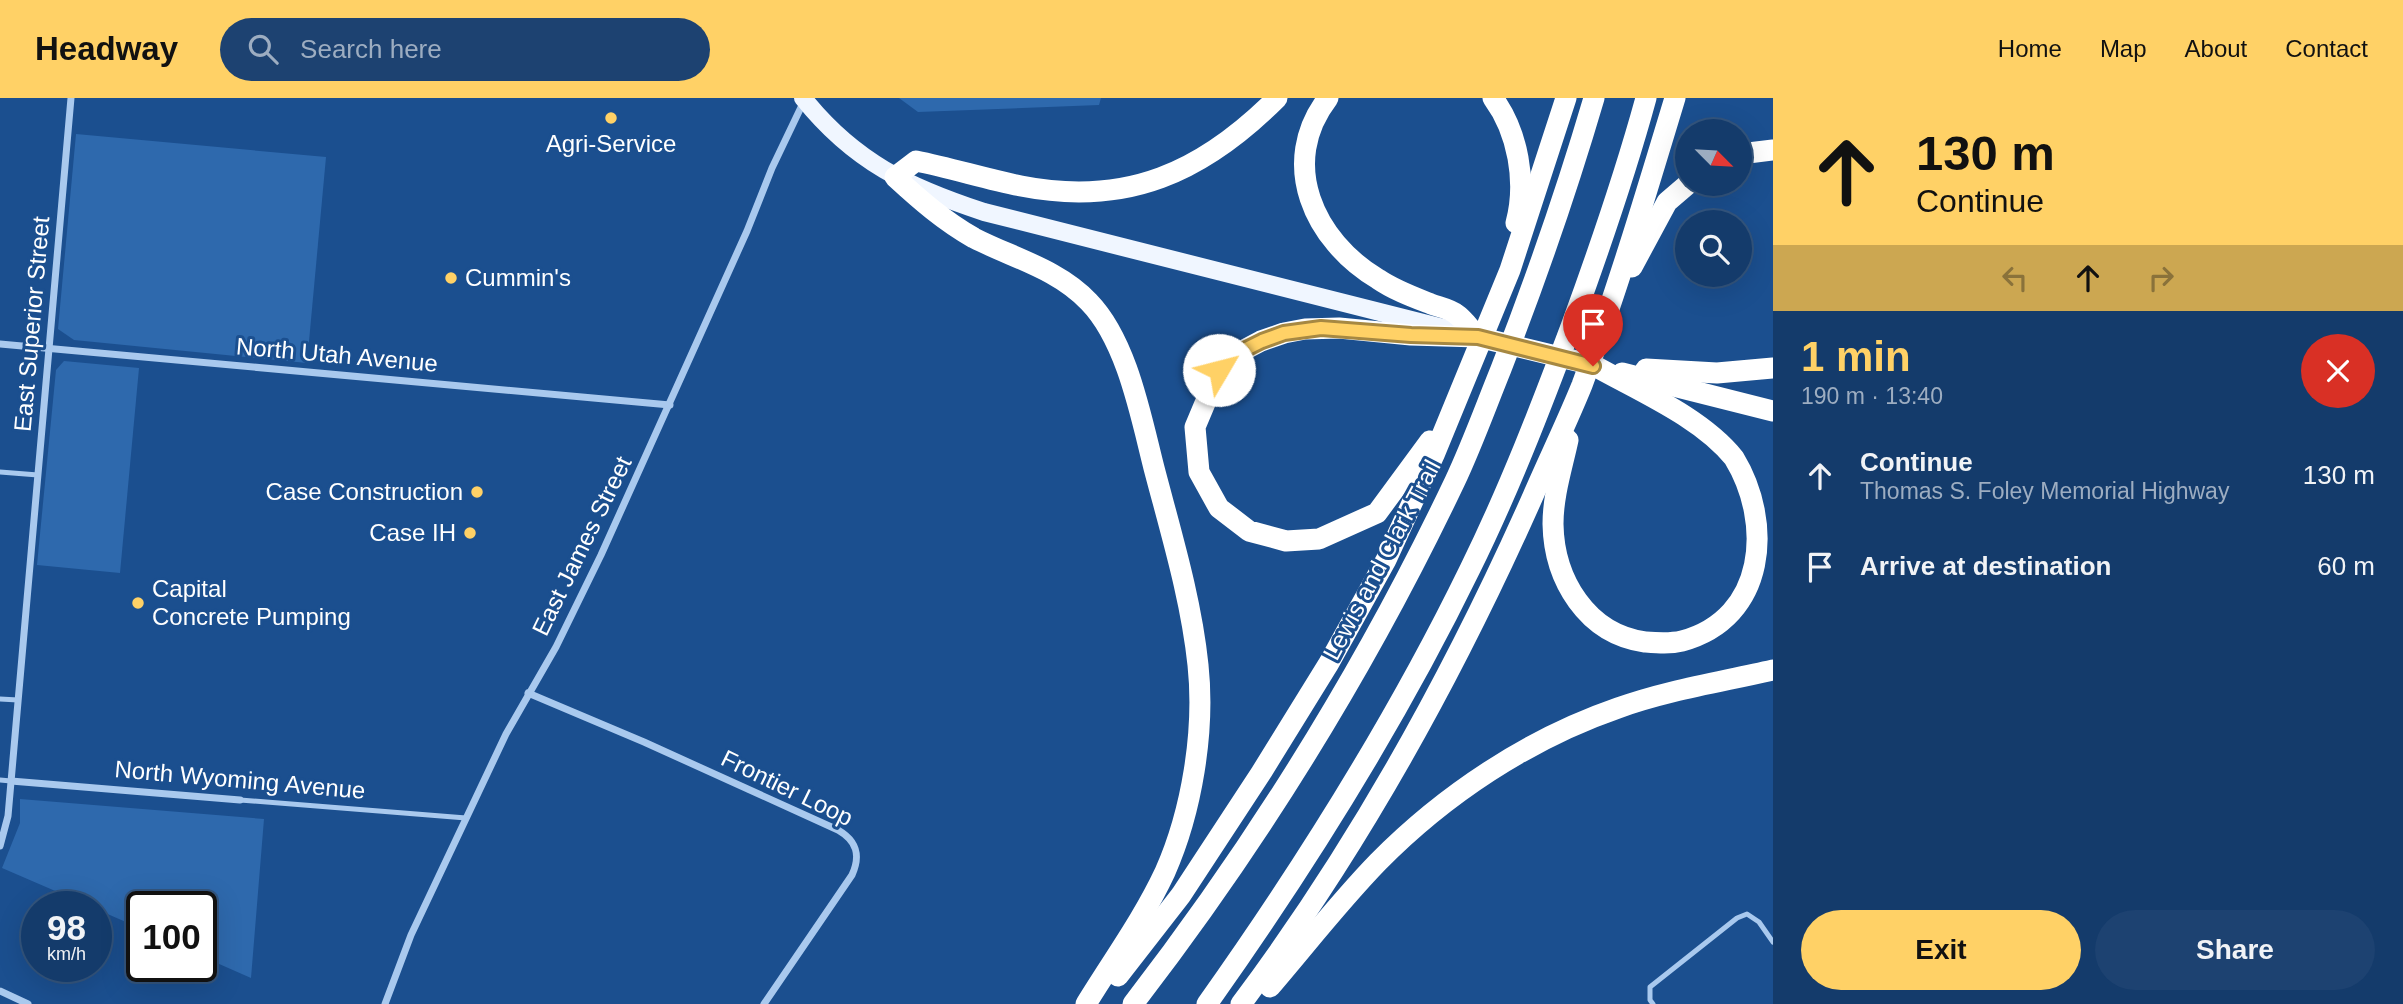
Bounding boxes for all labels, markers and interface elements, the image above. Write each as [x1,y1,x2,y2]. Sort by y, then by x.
search box [220,18,710,81]
text: Headway [35,30,178,67]
icon: search [244,30,282,68]
text: Search here [300,34,442,64]
text: Home [1998,35,2062,62]
text: Map [2100,35,2147,62]
text: About [2185,35,2247,62]
text: Contact [2285,35,2368,62]
marker: Agri-Service [603,110,619,126]
north arrow [1675,119,1752,196]
map controls [1675,119,1752,287]
icon: ahead [1801,126,1892,217]
text: 130 m [1916,126,2055,180]
place label: Agri-Service [546,130,676,157]
text: Continue [1916,183,2044,219]
button: search [1675,210,1752,287]
street label: East Superior Street [9,215,54,433]
icon: left [1996,259,2034,297]
icon: ahead [2069,259,2107,297]
icon: right [2142,259,2180,297]
place label: Cummin's [465,264,571,291]
marker: Cummin's [443,270,459,286]
pin [1563,294,1623,366]
icon: arrive [1574,305,1612,343]
street label: North Utah Avenue [235,332,439,377]
position arrow [1182,333,1256,407]
text: 1 min [1801,333,1911,380]
button: close [2301,334,2375,408]
text: 190 m · 13:40 [1801,383,1943,409]
text: Continue [1860,447,1973,477]
street label: East James Street [526,451,637,640]
street label: Lewis and Clark Trail [1317,455,1446,664]
icon: ahead [1801,457,1839,495]
text: 130 m [2303,460,2375,490]
place label: Case Construction [266,478,463,505]
text: Thomas S. Foley Memorial Highway [1860,478,2229,504]
marker: Case Construction [469,484,485,500]
place label: Case IH [369,519,456,546]
marker: Case IH [462,525,478,541]
icon: arrive [1801,548,1839,586]
text: Arrive at destination [1860,551,2111,581]
text: 60 m [2317,551,2375,581]
place label: Capital Concrete Pumping [152,575,351,630]
marker: Capital Concrete Pumping [130,595,146,611]
street label: Frontier Loop [717,744,857,831]
street label: North Wyoming Avenue [114,755,366,804]
speed limit sign: 100 [126,891,217,982]
text: 98 [47,908,86,947]
button: Exit [1801,910,2081,990]
button: Share [2095,910,2375,990]
text: km/h [47,944,86,964]

